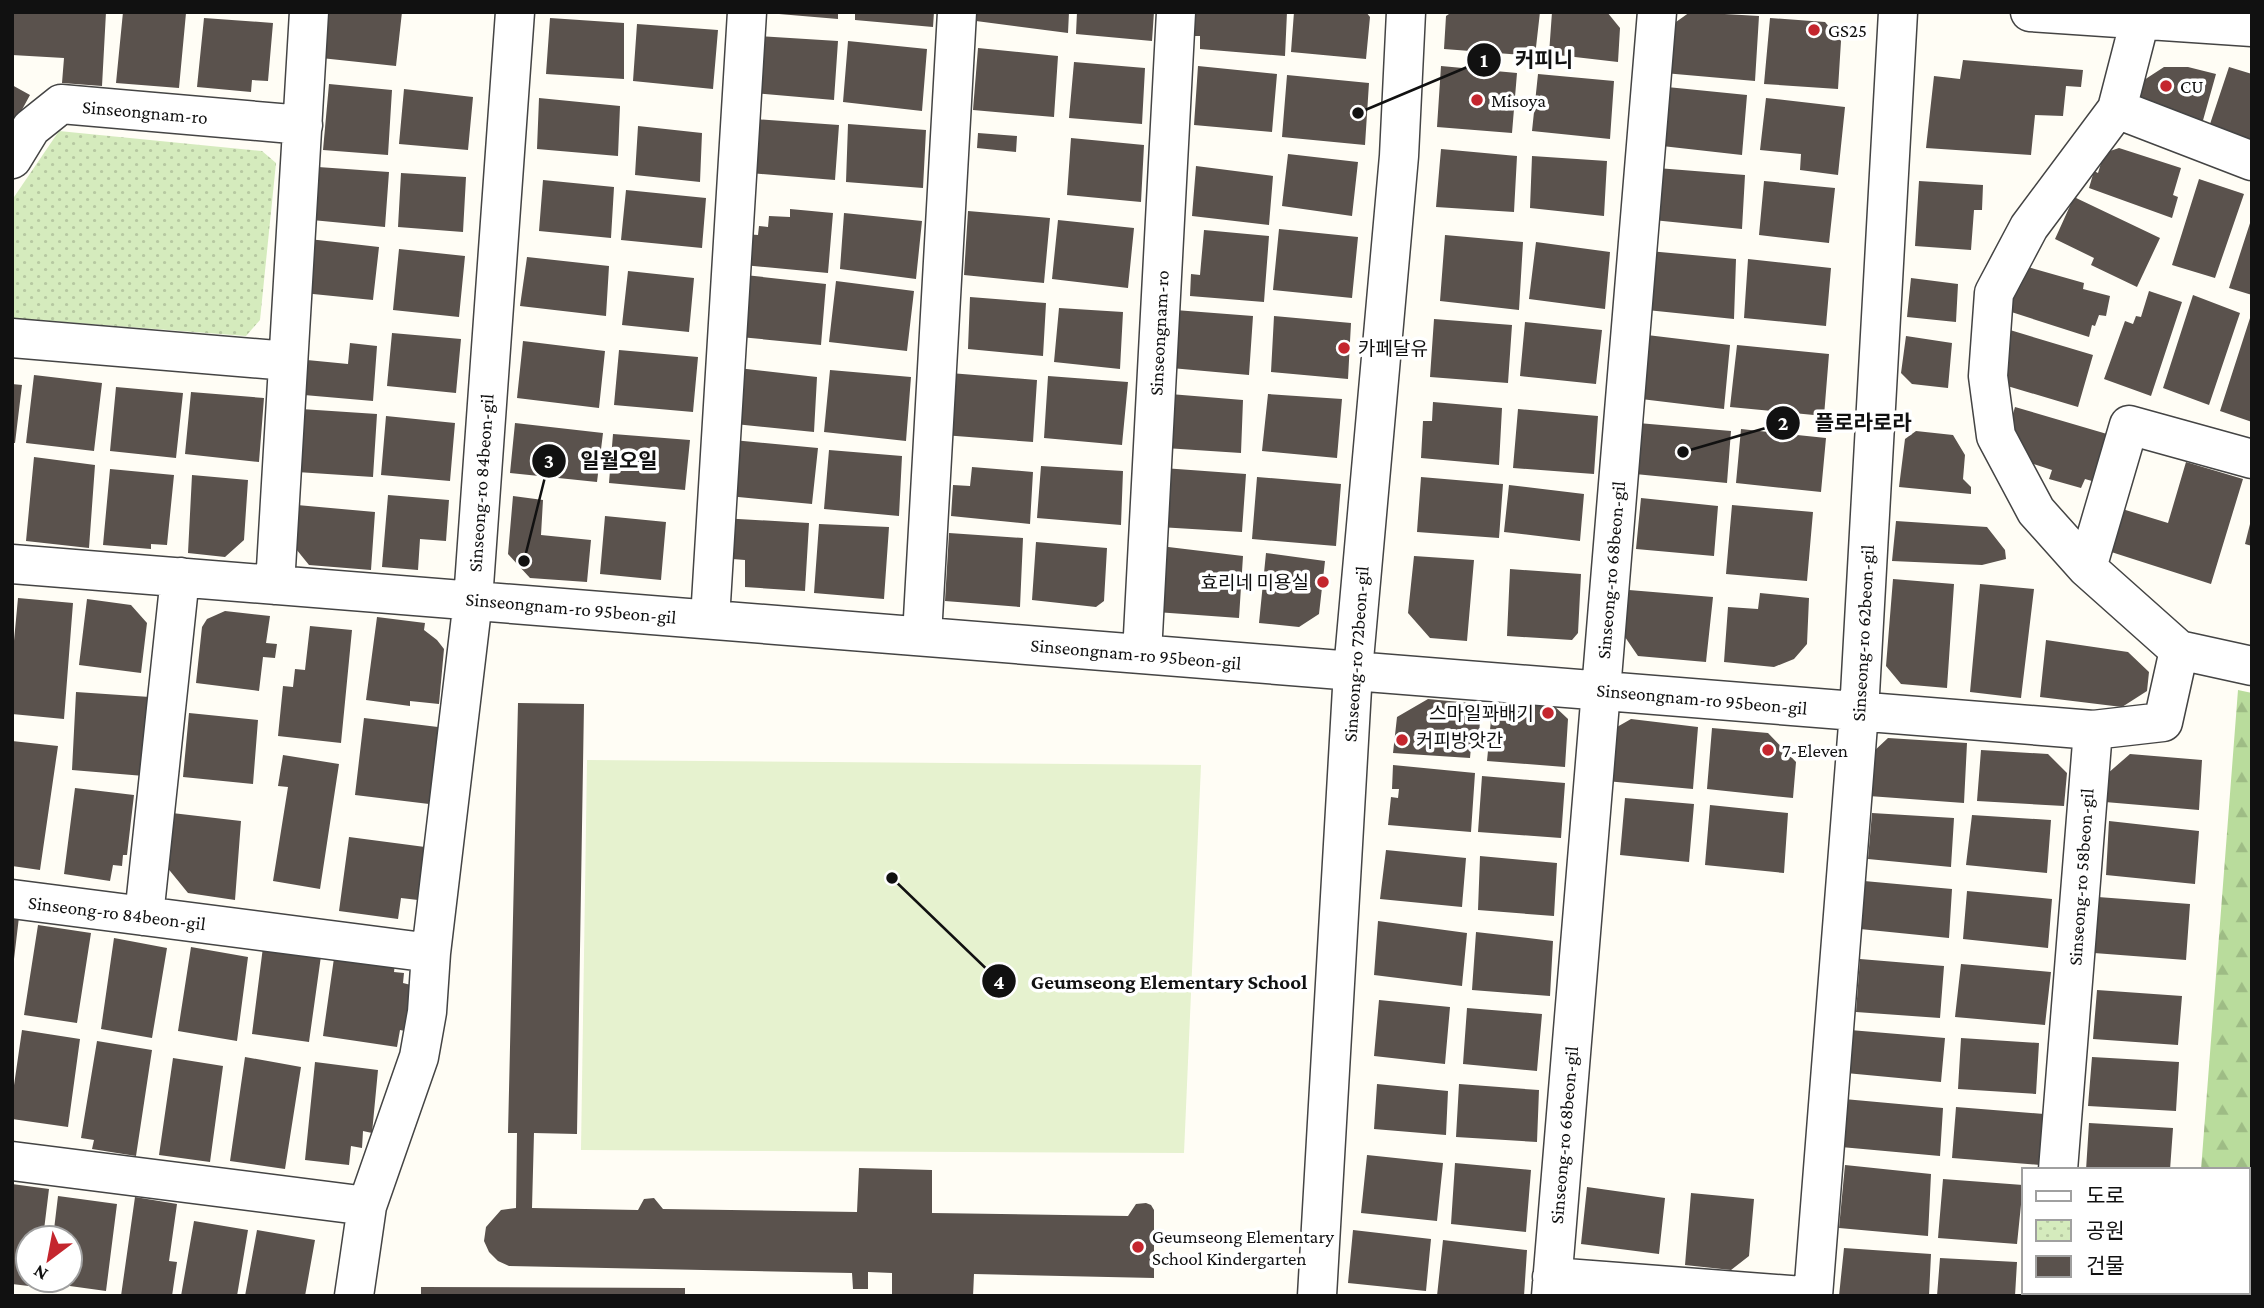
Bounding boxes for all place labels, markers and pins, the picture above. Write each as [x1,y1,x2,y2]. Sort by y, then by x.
place label: GS25 [1828,20,1867,41]
marker: GS25 [1806,22,1822,38]
callout: 커피니 [1466,39,1587,81]
place label: CU [2180,76,2204,97]
marker: CU [2158,78,2174,94]
place label: Misoya [1491,90,1546,111]
marker: Misoya [1469,92,1485,108]
place label: 카페달유 [1358,338,1428,359]
marker: 카페달유 [1336,340,1352,356]
callout: 플로라로라 [1766,402,1926,444]
callout: 일월오일 [531,440,672,482]
place label: 효리네 미용실 [1201,572,1309,593]
marker: 효리네 미용실 [1315,574,1331,590]
place label: 스마일꽈배기 [1429,703,1534,724]
marker: 스마일꽈배기 [1540,705,1556,721]
place label: 커피방앗간 [1416,730,1503,751]
marker: 커피방앗간 [1394,732,1410,748]
place label: 7-Eleven [1782,740,1848,761]
marker: 7-Eleven [1760,742,1776,758]
callout: Geumseong Elementary School [981,960,1321,1002]
place label: Geumseong Elementary School Kindergarten [1152,1226,1334,1269]
marker: Geumseong Elementary School Kindergarten [1130,1239,1146,1255]

